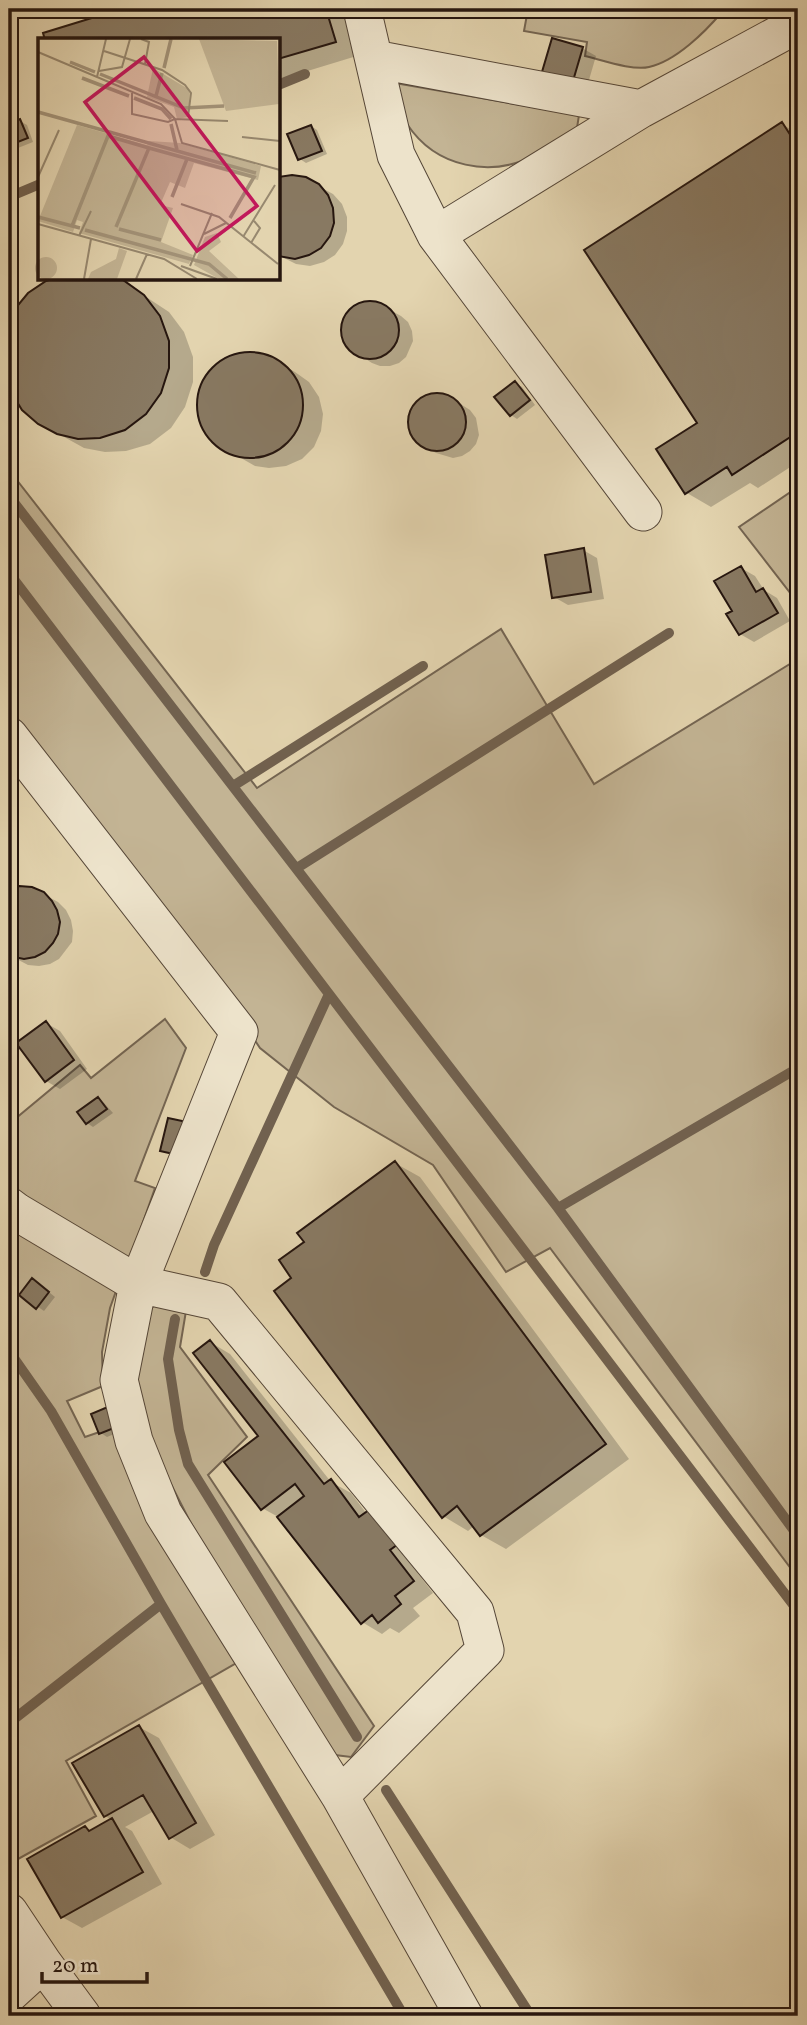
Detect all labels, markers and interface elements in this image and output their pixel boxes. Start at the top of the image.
inset map [38,38,280,280]
scale bar [42,1941,147,1985]
text: 20 m [52,1952,98,1981]

